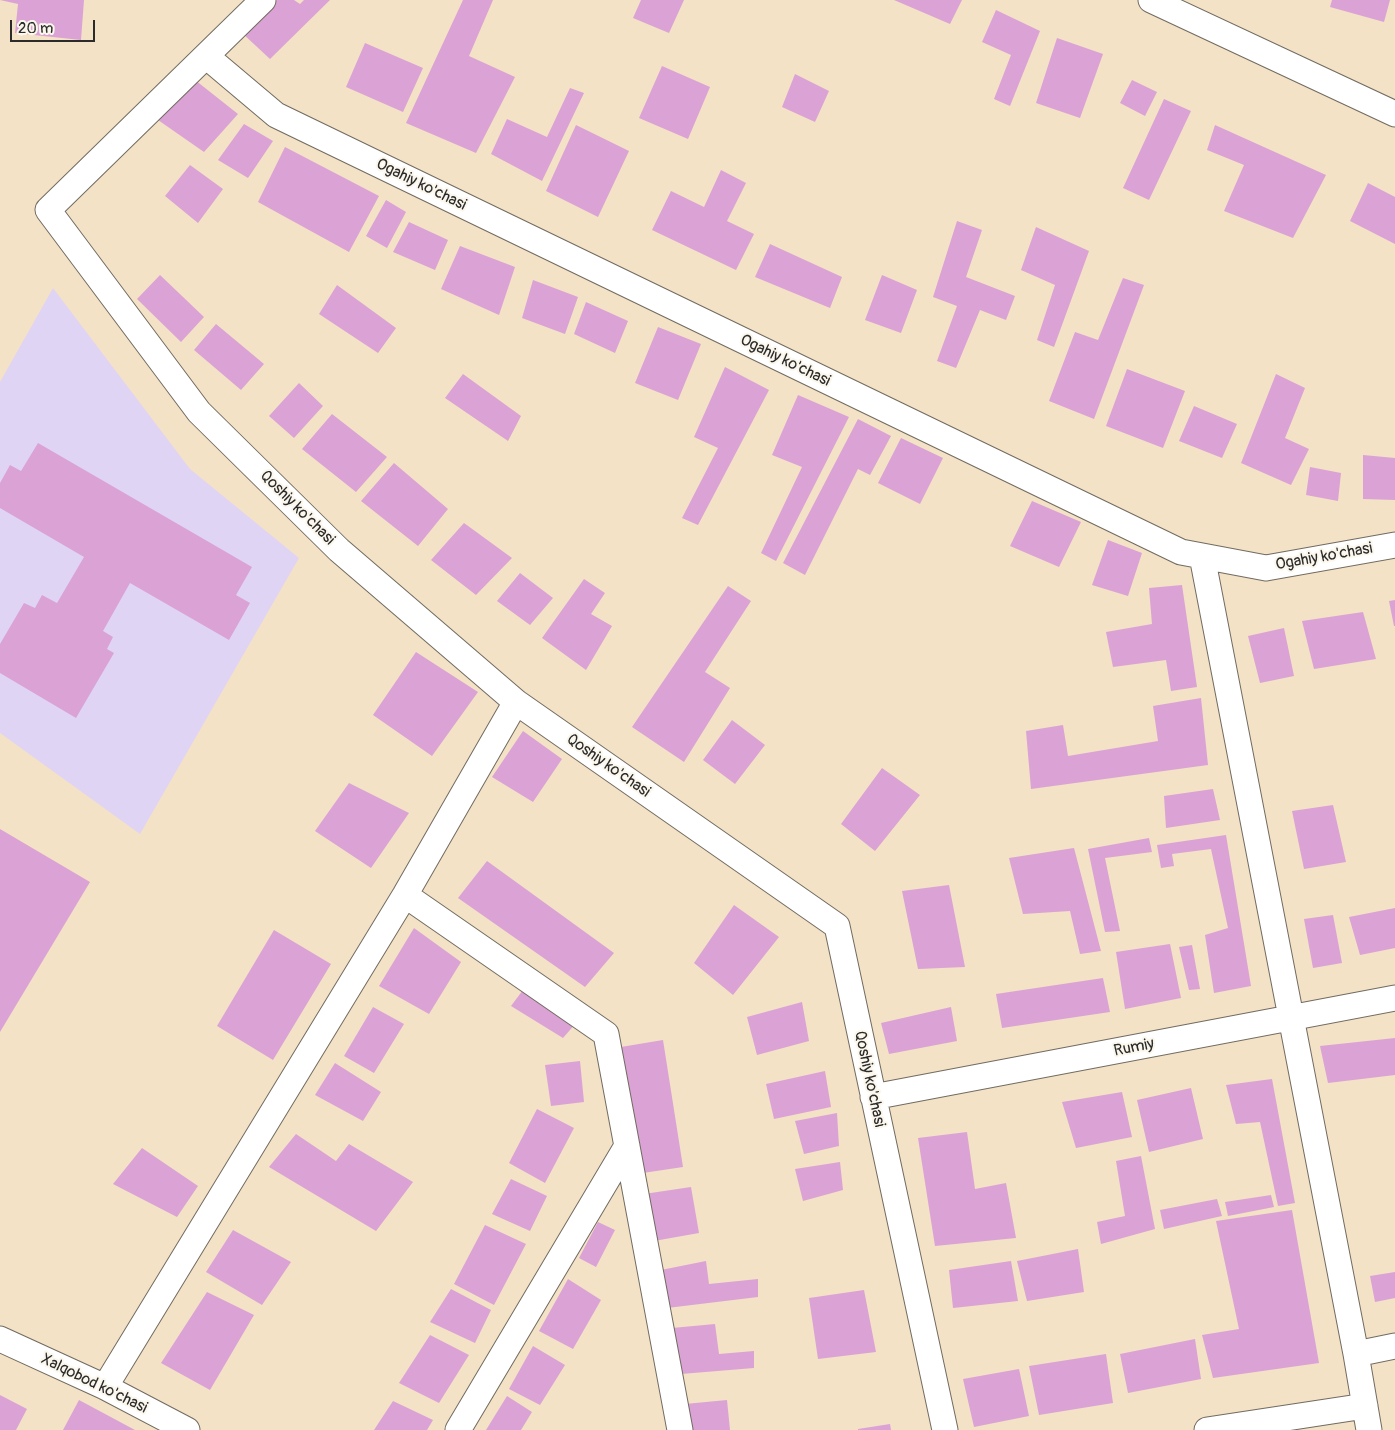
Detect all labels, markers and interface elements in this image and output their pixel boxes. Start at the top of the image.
scale bar [12,10,98,42]
text: 20 m [18,19,53,38]
street label: Ogahiy ko'chasi [373,155,469,215]
street label: Ogahiy ko'chasi [737,331,833,391]
street label: Qoshiy ko'chasi [256,467,338,549]
street label: Ogahiy ko'chasi [1274,539,1374,575]
street label: Qoshiy ko'chasi [562,730,654,802]
street label: Qoshiy ko'chasi [849,1029,889,1129]
street label: Rumiy [1112,1035,1156,1061]
street label: Xalqobod ko'chasi [38,1350,150,1418]

